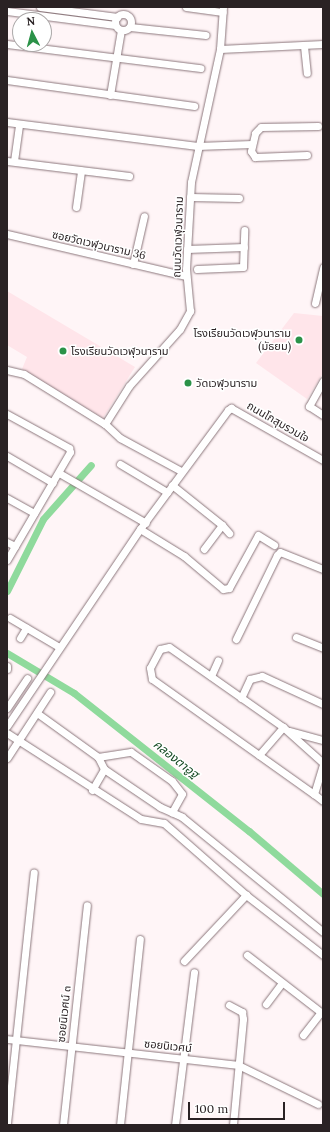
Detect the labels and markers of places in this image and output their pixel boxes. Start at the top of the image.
place label: โรงเรียนวัดเวฬุวนาราม (มัธยม) [193,327,291,353]
marker: โรงเรียนวัดเวฬุวนาราม (มัธยม) [294,335,304,345]
place label: โรงเรียนวัดเวฬุวนาราม [71,344,169,358]
marker: โรงเรียนวัดเวฬุวนาราม [58,346,68,356]
place label: วัดเวฬุวนาราม [196,376,257,390]
marker: วัดเวฬุวนาราม [183,378,193,388]

